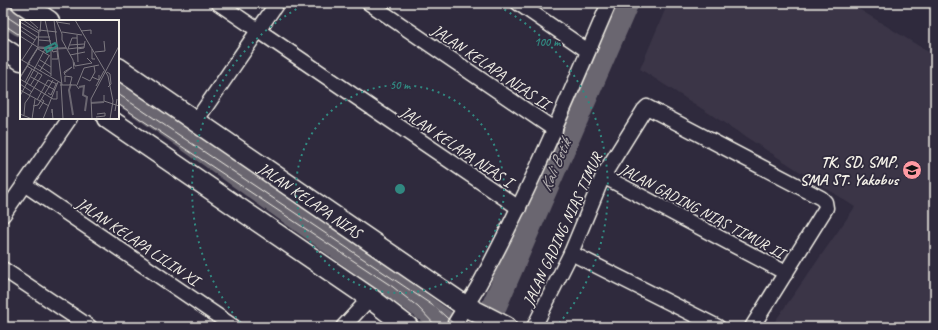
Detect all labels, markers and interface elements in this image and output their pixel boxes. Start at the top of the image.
street label: JALAN KELAPA NIAS II [427,19,556,116]
inset map [20,20,119,119]
text: 100 m [534,34,561,50]
text: 50 m [390,77,411,93]
street label: JALAN KELAPA NIAS I [396,101,519,194]
water label: Kali Betik [535,132,577,194]
street label: JALAN GADING NIAS TIMUR [518,149,608,310]
place label: TK, SD, SMP, SMA ST. Yakobus [800,152,899,190]
street label: JALAN KELAPA NIAS [253,158,367,244]
street label: JALAN GADING NIAS TIMUR II [615,158,791,265]
school or university icon: TK, SD, SMP, SMA ST. Yakobus [901,159,923,181]
centre of rings [393,182,407,196]
street label: JALAN KELAPA LILIN XI [71,193,206,292]

